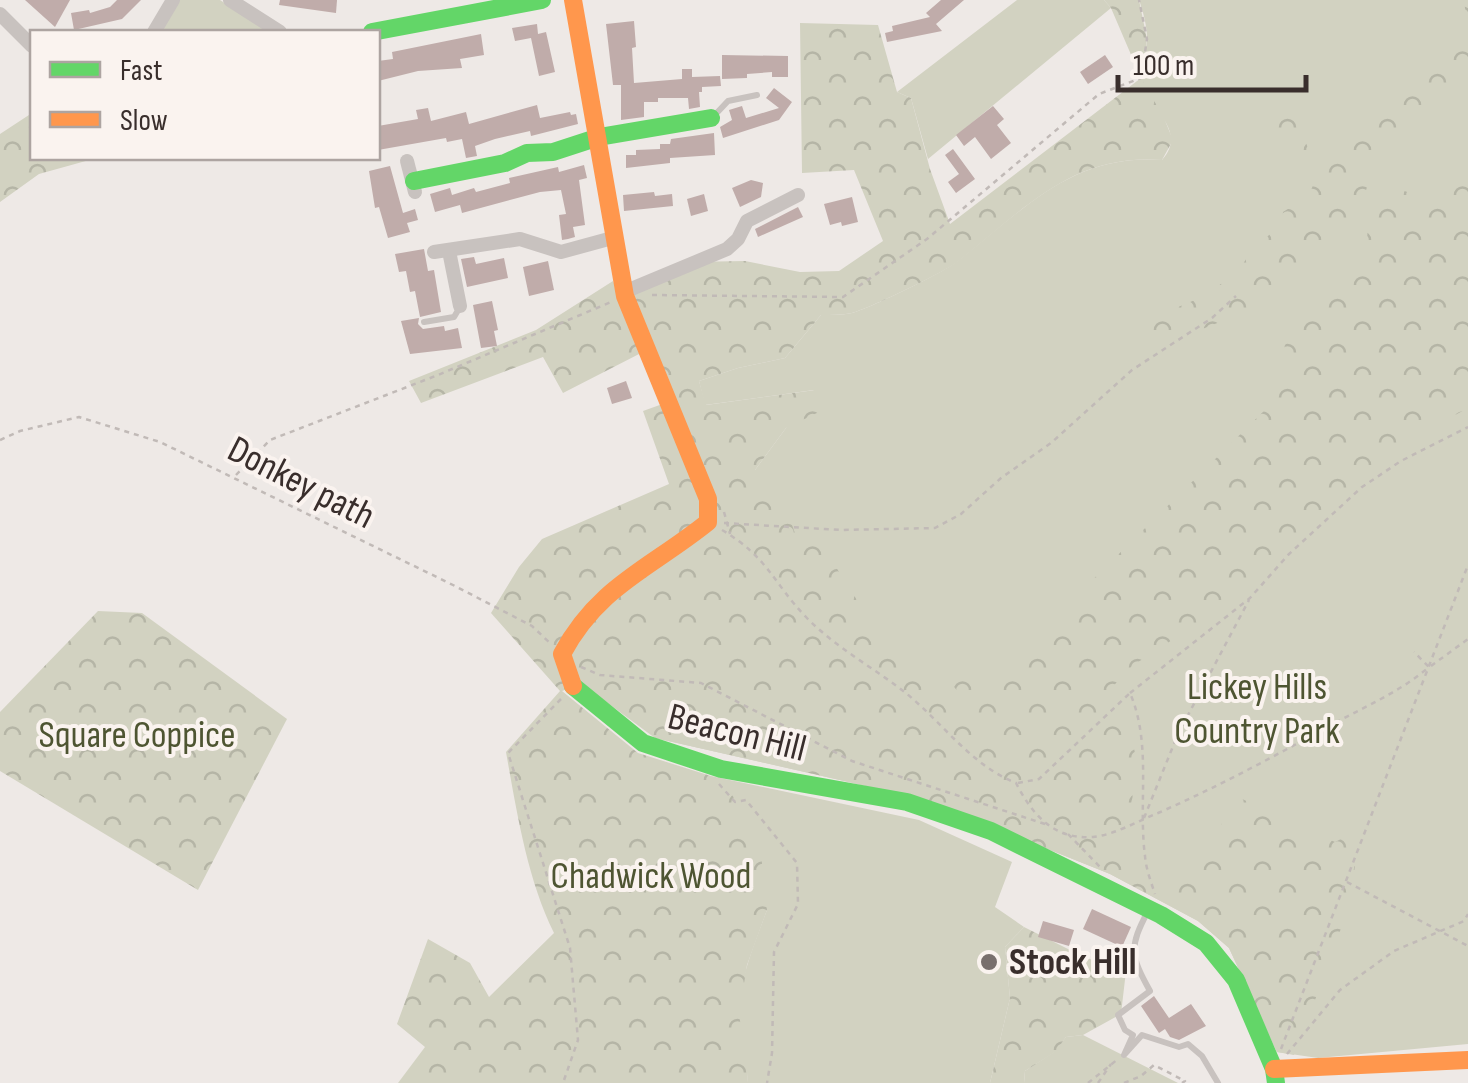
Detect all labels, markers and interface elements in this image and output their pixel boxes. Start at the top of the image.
legend [30,30,380,160]
scale bar [1118,30,1306,92]
text: 100 m [1133,48,1194,84]
text: Fast [120,53,162,89]
text: Slow [120,103,168,139]
street label: Donkey path [220,427,382,539]
park label: Lickey Hills Country Park [1174,665,1340,754]
street label: Beacon Hill [663,694,811,772]
park label: Square Coppice [39,713,235,758]
park label: Chadwick Wood [551,854,751,899]
place label: Stock Hill [1009,940,1136,985]
marker: Stock Hill [978,951,1000,973]

